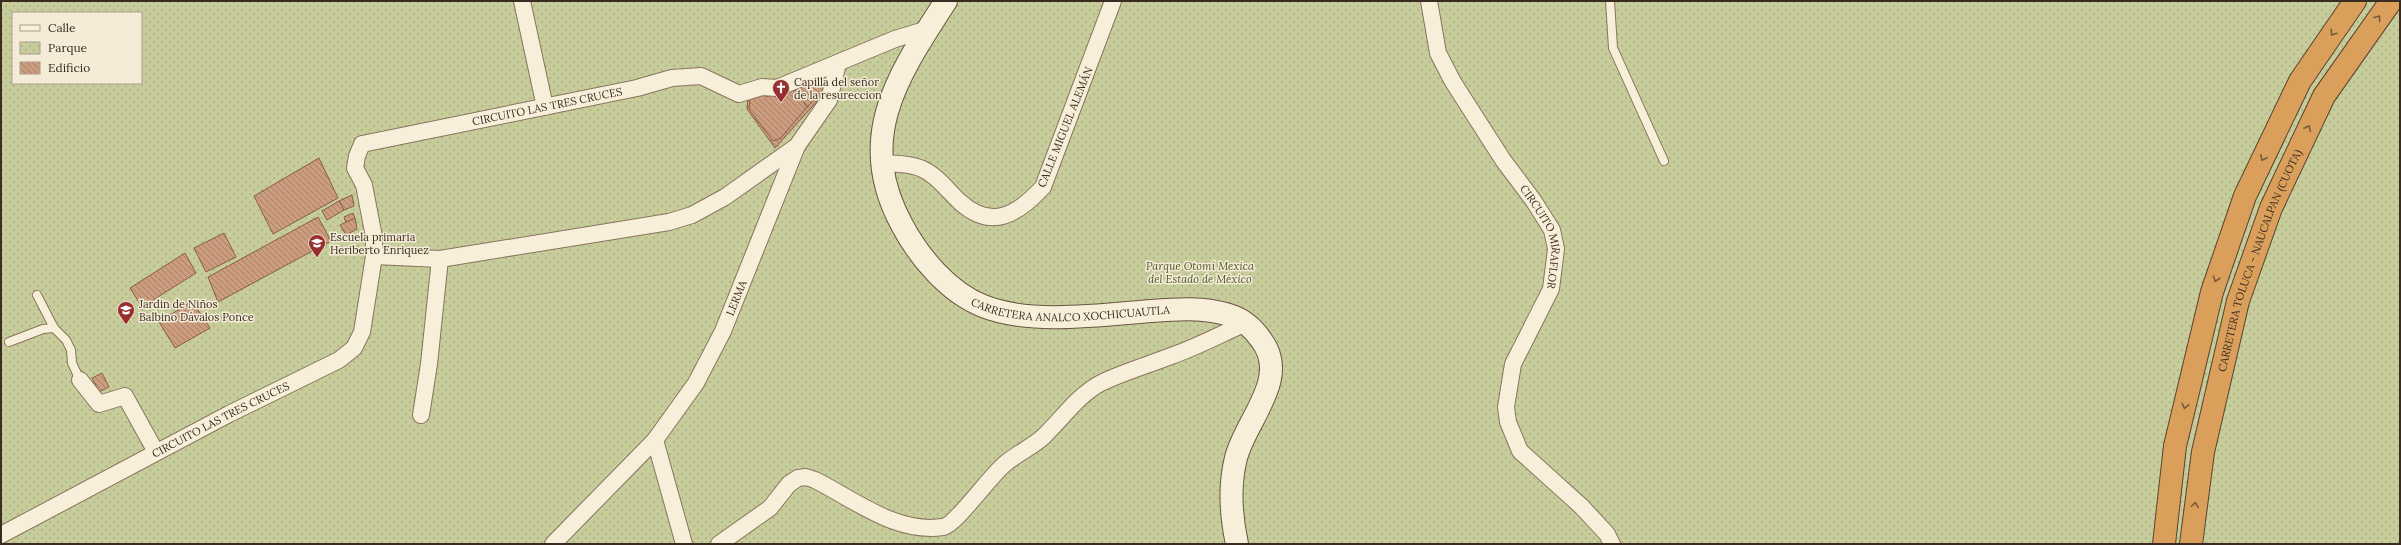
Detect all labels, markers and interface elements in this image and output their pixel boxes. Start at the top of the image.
legend [12,12,142,84]
one-way arrow [2373,16,2380,23]
text: Calle [48,20,76,35]
one-way arrow [2330,29,2337,36]
text: Parque [48,40,88,55]
text: Edificio [48,60,90,75]
street label: CALLE MIGUEL ALEMÁN [1034,65,1096,189]
place label: Capilla del señor de la resureccion [794,75,882,102]
church icon: Capilla del señor de la resureccion [771,78,791,103]
street label: CIRCUITO LAS TRES CRUCES [471,84,623,128]
one-way arrow [2304,125,2312,132]
street label: CARRETERA TOLUCA - NAUCALPAN (CUOTA) [2215,147,2306,373]
one-way arrow [2260,154,2268,162]
street label: CIRCUITO MIRAFLOR [1517,182,1563,290]
place label: Escuela primaria Heriberto Enriquez [330,230,429,257]
school or university icon: Escuela primaria Heriberto Enriquez [307,233,327,258]
park label: Parque Otomí Mexica del Estado de México [1146,259,1255,286]
one-way arrow [2212,276,2221,283]
street label: LERMA [723,277,750,318]
street label: CARRETERA ANALCO XOCHICUAUTLA [969,295,1171,324]
place label: Jardin de Niños Balbino Dávalos Ponce [138,297,254,324]
school or university icon: Jardin de Niños Balbino Dávalos Ponce [116,300,136,325]
street label: CIRCUITO LAS TRES CRUCES [149,379,292,461]
one-way arrow [2181,402,2189,409]
one-way arrow [2190,502,2199,508]

